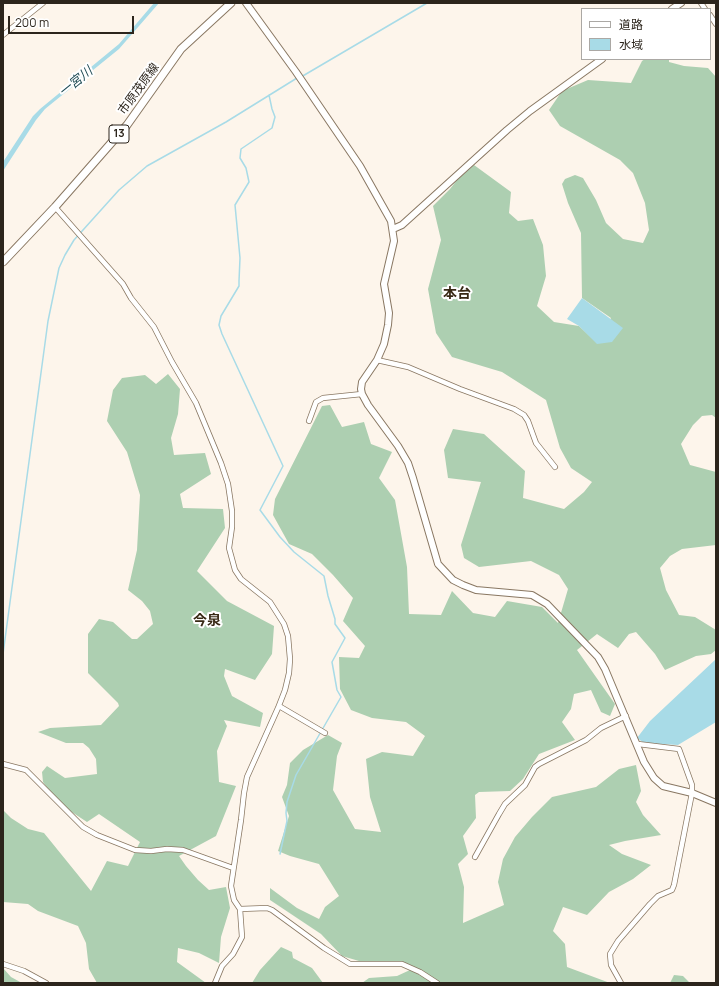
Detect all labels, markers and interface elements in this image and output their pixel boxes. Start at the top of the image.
scale bar [10,8,136,34]
legend [581,8,711,60]
text: 200 m [15,14,49,31]
text: 道路 [619,16,643,33]
text: 水域 [619,36,643,53]
street label: 市原茂原線 [116,60,162,118]
water label: 一宮川 [56,64,96,100]
road number: 13 [109,125,129,143]
district label: 本台 [443,286,471,302]
district label: 今泉 [193,613,221,629]

